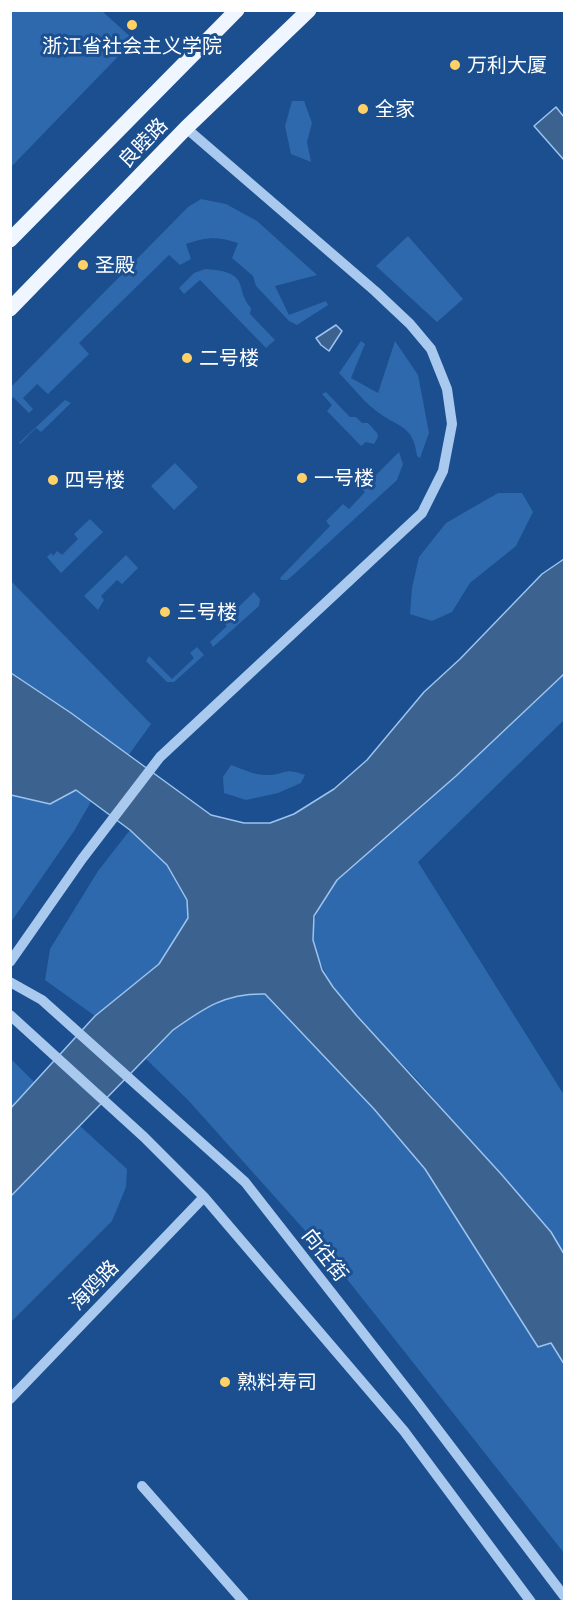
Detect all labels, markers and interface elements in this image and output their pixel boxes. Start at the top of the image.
marker: 浙江省社会主义学院 [125,18,139,32]
place label: 浙江省社会主义学院 [42,34,222,58]
place label: 万利大厦 [467,53,547,77]
marker: 万利大厦 [448,58,462,72]
place label: 全家 [375,97,415,121]
marker: 全家 [356,102,370,116]
street label: 良睦路 [114,113,172,173]
place label: 圣殿 [95,253,135,277]
marker: 圣殿 [76,258,90,272]
place label: 二号楼 [199,346,259,370]
marker: 二号楼 [180,351,194,365]
place label: 一号楼 [314,466,374,490]
place label: 四号楼 [65,468,125,492]
marker: 一号楼 [295,471,309,485]
marker: 四号楼 [46,473,60,487]
place label: 三号楼 [177,600,237,624]
marker: 三号楼 [158,605,172,619]
street label: 向往街 [297,1224,353,1286]
street label: 海鸥路 [65,1255,123,1315]
place label: 熟料寿司 [237,1370,317,1394]
marker: 熟料寿司 [218,1375,232,1389]

